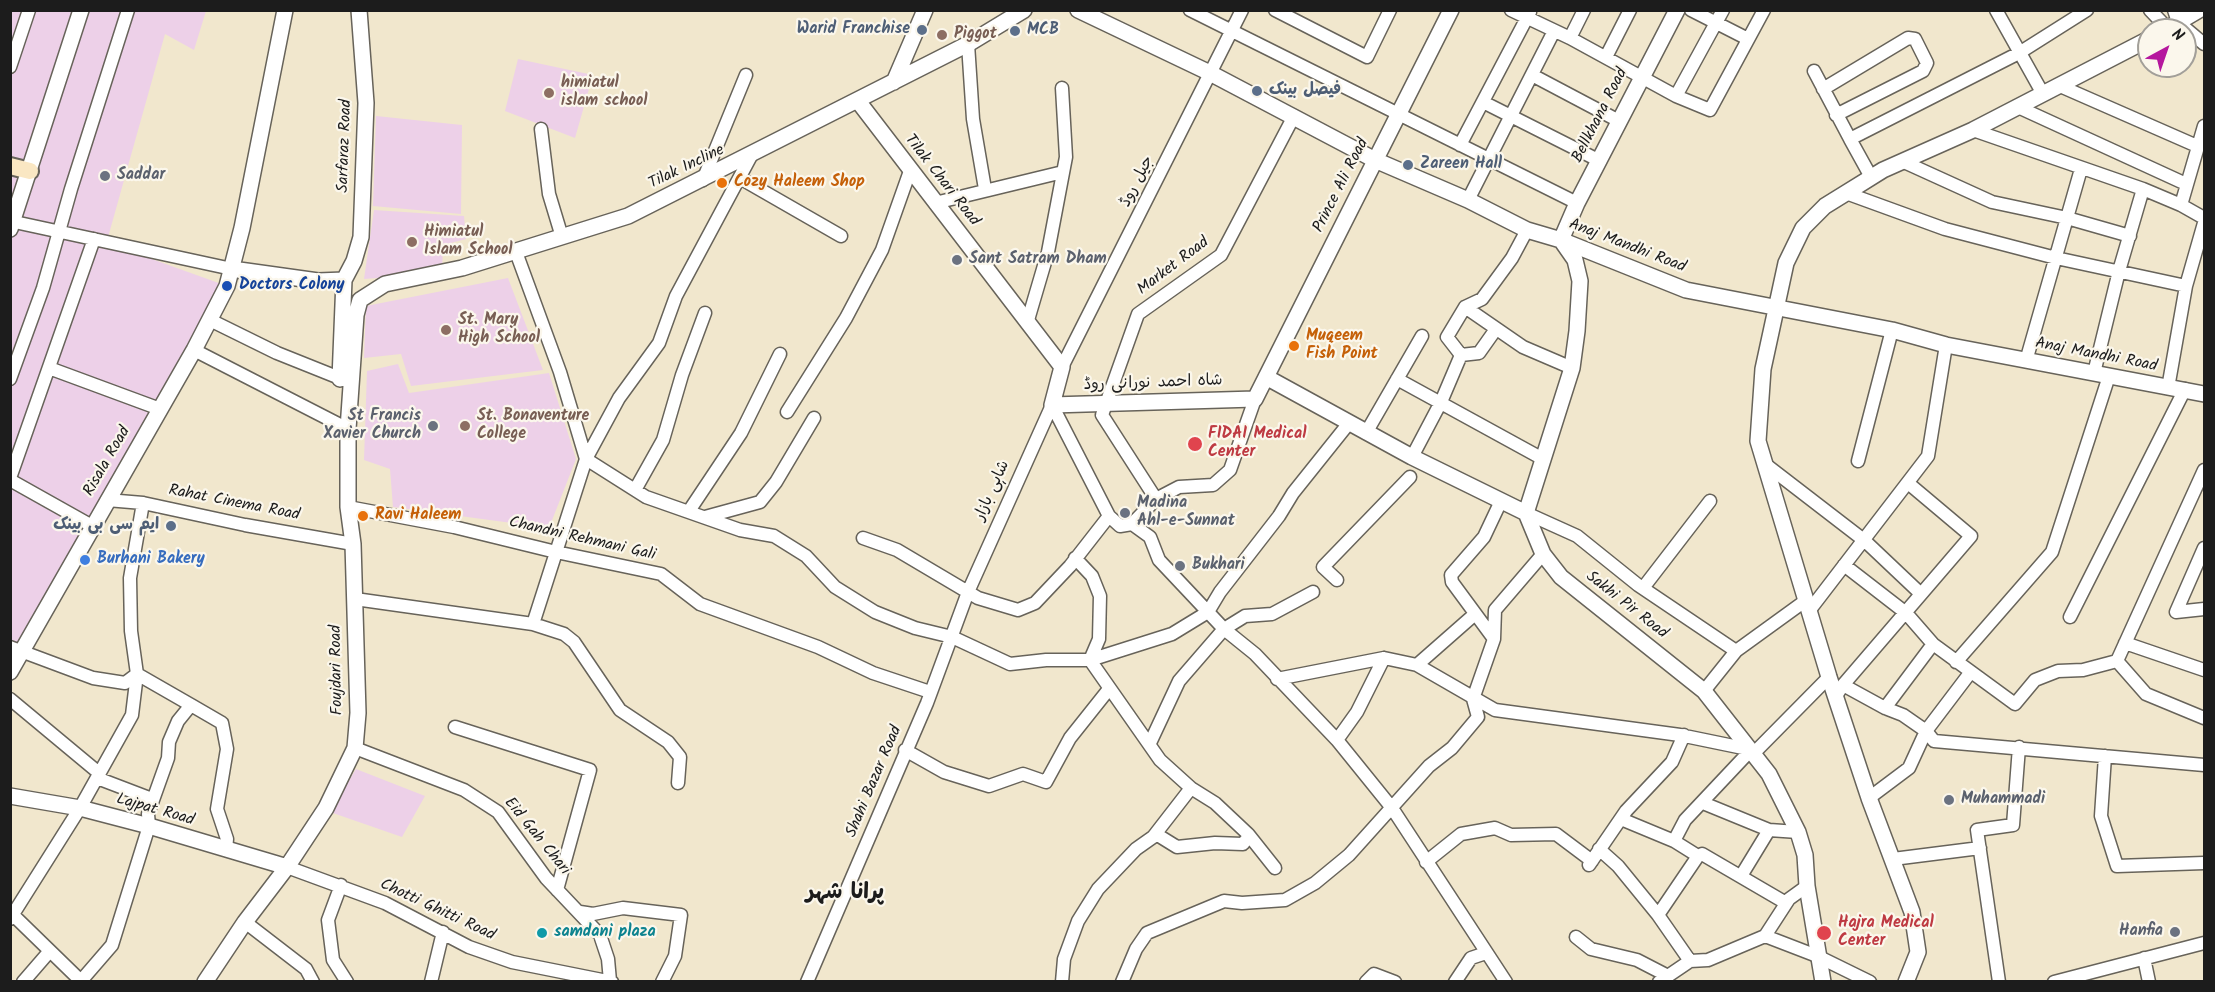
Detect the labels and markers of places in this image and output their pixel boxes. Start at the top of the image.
place label: Warid Franchise [797,20,910,40]
place label: MCB [1027,21,1059,41]
marker: Warid Franchise [915,23,929,37]
marker: MCB [1008,24,1022,38]
place label: Piggot [954,25,997,45]
marker: Piggot [935,28,949,42]
place label: himiatul islam school [561,74,647,112]
place label: فیصل بینک [1269,81,1341,101]
marker: فیصل بینک [1250,84,1264,98]
marker: himiatul islam school [542,86,556,100]
place label: Zareen Hall [1420,155,1502,175]
marker: Zareen Hall [1401,158,1415,172]
place label: Saddar [117,166,165,186]
marker: Saddar [98,169,112,183]
place label: Cozy Haleem Shop [734,173,865,193]
marker: Cozy Haleem Shop [715,176,729,190]
place label: Himiatul Islam School [424,223,513,261]
marker: Himiatul Islam School [405,235,419,249]
place label: Sant Satram Dham [969,250,1107,270]
marker: Sant Satram Dham [950,253,964,267]
place label: Doctors Colony [239,276,345,296]
marker: Doctors Colony [220,279,234,293]
place label: St. Mary High School [458,311,540,349]
marker: St. Mary High School [439,323,453,337]
place label: Muqeem Fish Point [1306,327,1378,365]
marker: Muqeem Fish Point [1287,339,1301,353]
place label: St Francis Xavier Church [324,407,421,445]
place label: St. Bonaventure College [477,407,589,445]
marker: St Francis Xavier Church [426,419,440,433]
marker: St. Bonaventure College [458,419,472,433]
place label: FIDAI Medical Center [1208,425,1306,463]
marker: FIDAI Medical Center [1186,435,1204,453]
place label: Madina Ahl-e-Sunnat [1137,494,1235,532]
place label: Ravi Haleem [375,506,461,526]
marker: Madina Ahl-e-Sunnat [1118,506,1132,520]
marker: Ravi Haleem [356,509,370,523]
place label: ایم سی بی بینک [53,516,159,536]
marker: ایم سی بی بینک [164,519,178,533]
place label: Burhani Bakery [97,550,205,570]
marker: Burhani Bakery [78,553,92,567]
place label: Bukhari [1192,556,1245,576]
marker: Bukhari [1173,559,1187,573]
place label: Muhammadi [1961,790,2045,810]
marker: Muhammadi [1942,793,1956,807]
place label: Hajra Medical Center [1838,914,1934,952]
place label: Hanfia [2119,922,2163,942]
place label: samdani plaza [554,923,656,943]
marker: Hajra Medical Center [1815,924,1833,942]
marker: Hanfia [2168,925,2182,939]
marker: samdani plaza [535,926,549,940]

